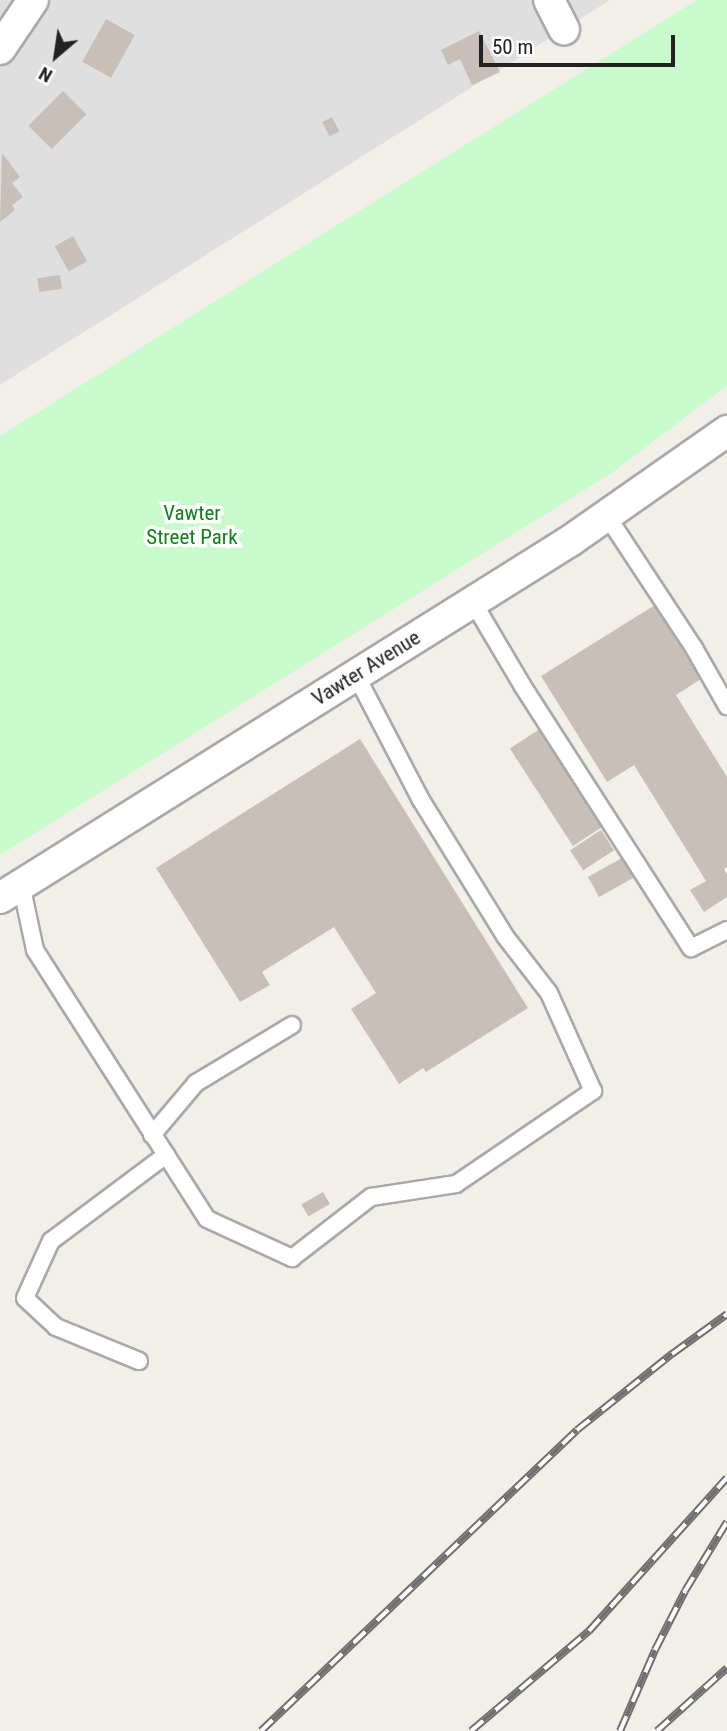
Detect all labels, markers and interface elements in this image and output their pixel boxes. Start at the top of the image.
north arrow [21,21,91,91]
scale bar [482,21,678,65]
text: 50 m [492,35,533,59]
text: N [35,62,56,88]
park label: Vawter Street Park [146,500,238,550]
street label: Vawter Avenue [307,625,425,711]

